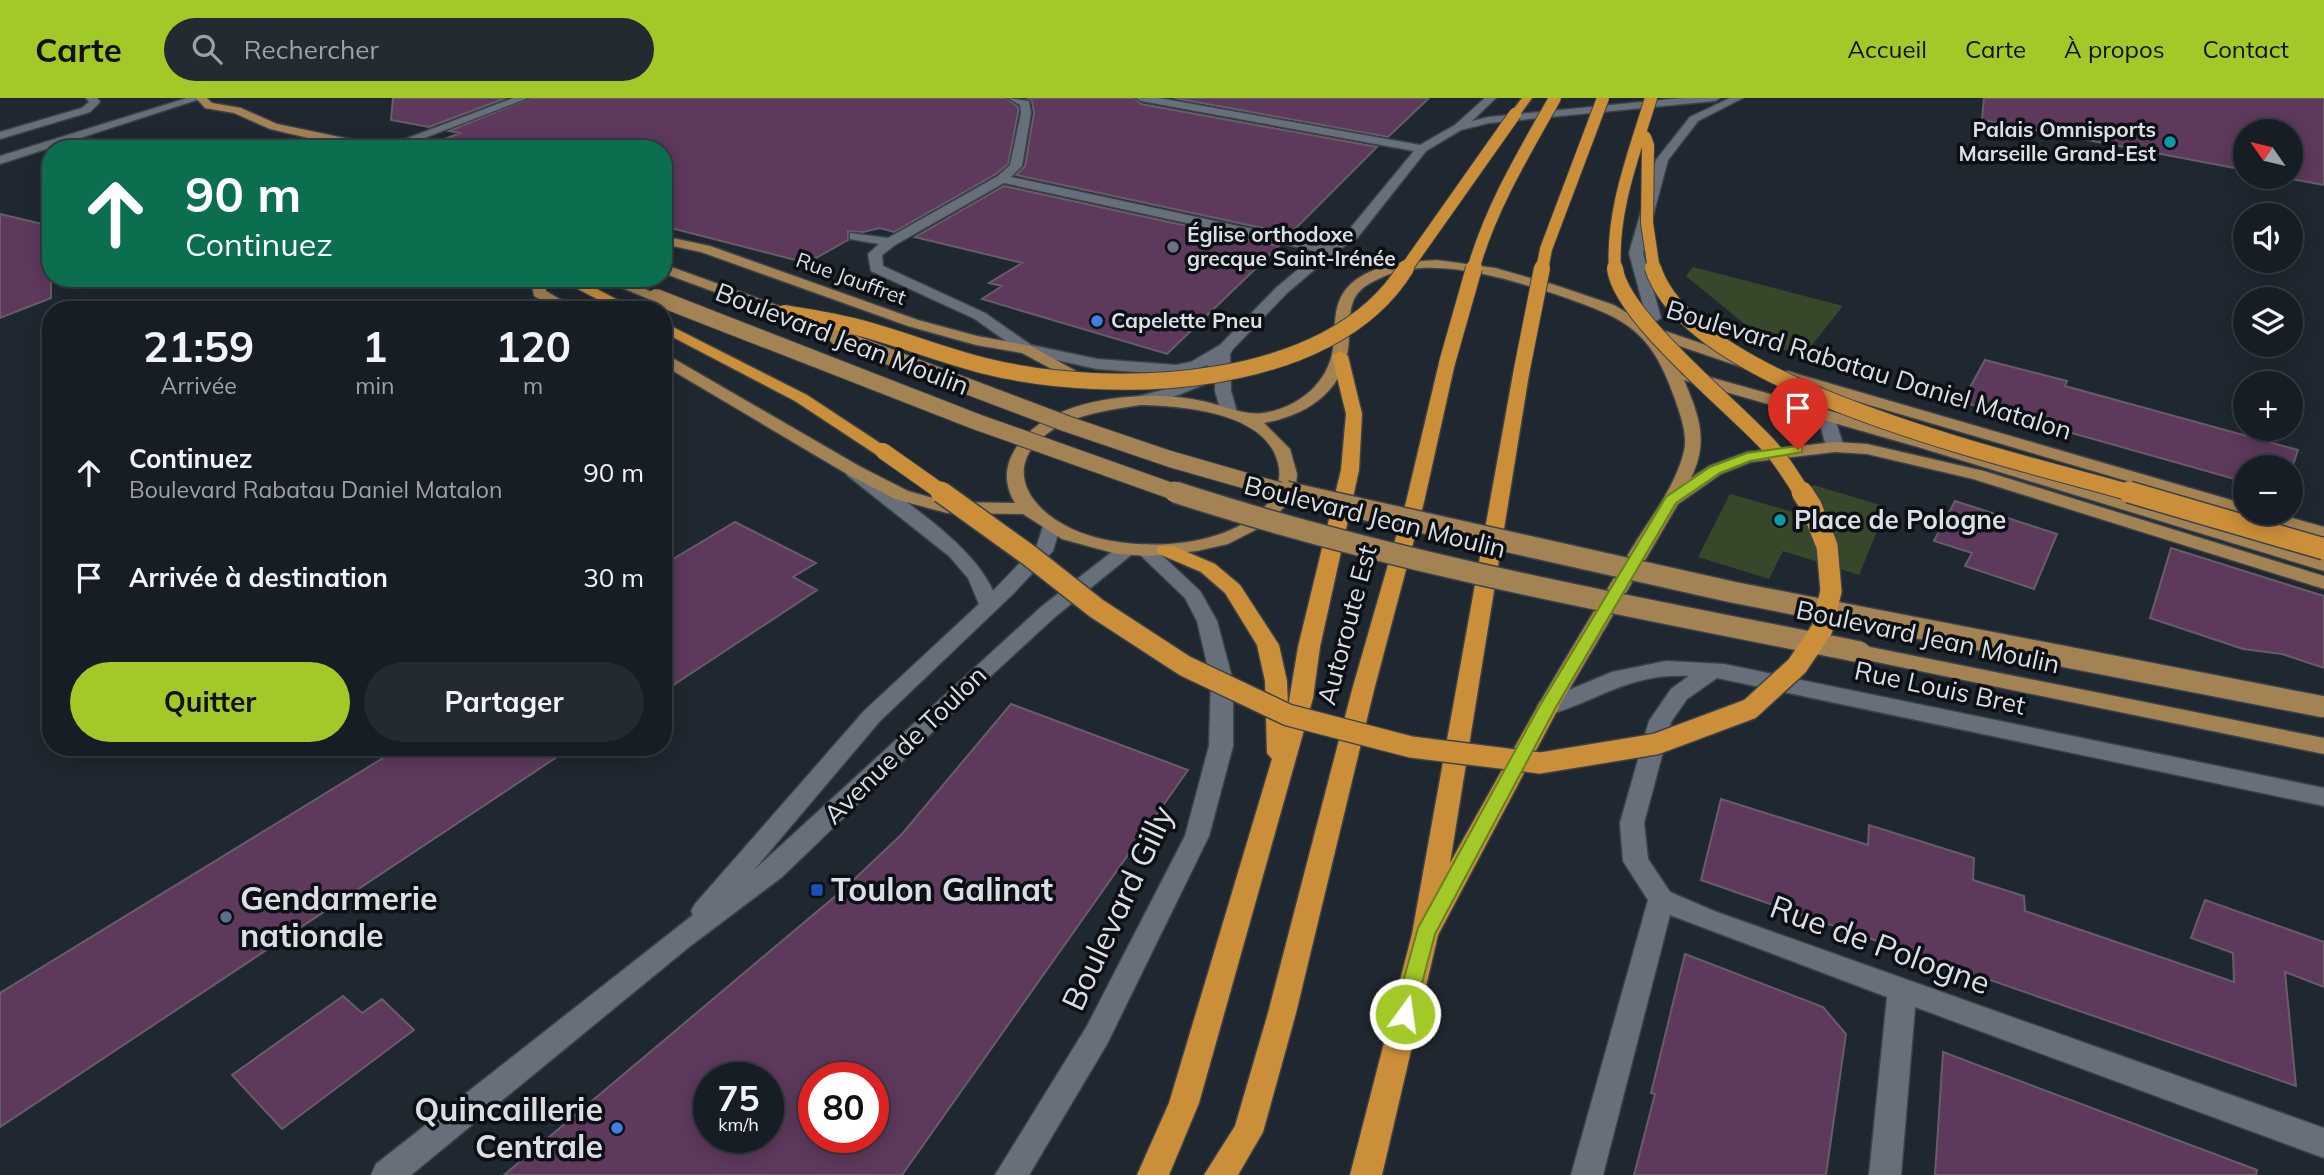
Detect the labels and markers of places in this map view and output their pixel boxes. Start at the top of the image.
place label: Palais Omnisports Marseille Grand-Est [1958,116,2156,166]
marker: Palais Omnisports Marseille Grand-Est [2162,134,2178,150]
place label: Église orthodoxe grecque Saint-Irénée [1187,221,1396,271]
marker: Église orthodoxe grecque Saint-Irénée [1165,239,1181,255]
place label: Capelette Pneu [1111,307,1262,333]
marker: Capelette Pneu [1089,313,1105,329]
pin [1768,378,1828,450]
place label: Place de Pologne [1794,503,2006,536]
marker: Place de Pologne [1772,512,1788,528]
place label: Toulon Galinat [831,869,1053,909]
place label: Gendarmerie nationale [240,878,438,955]
marker: Toulon Galinat [809,882,825,898]
marker: Gendarmerie nationale [218,909,234,925]
place label: Quincaillerie Centrale [414,1089,603,1166]
marker: Quincaillerie Centrale [609,1120,625,1136]

